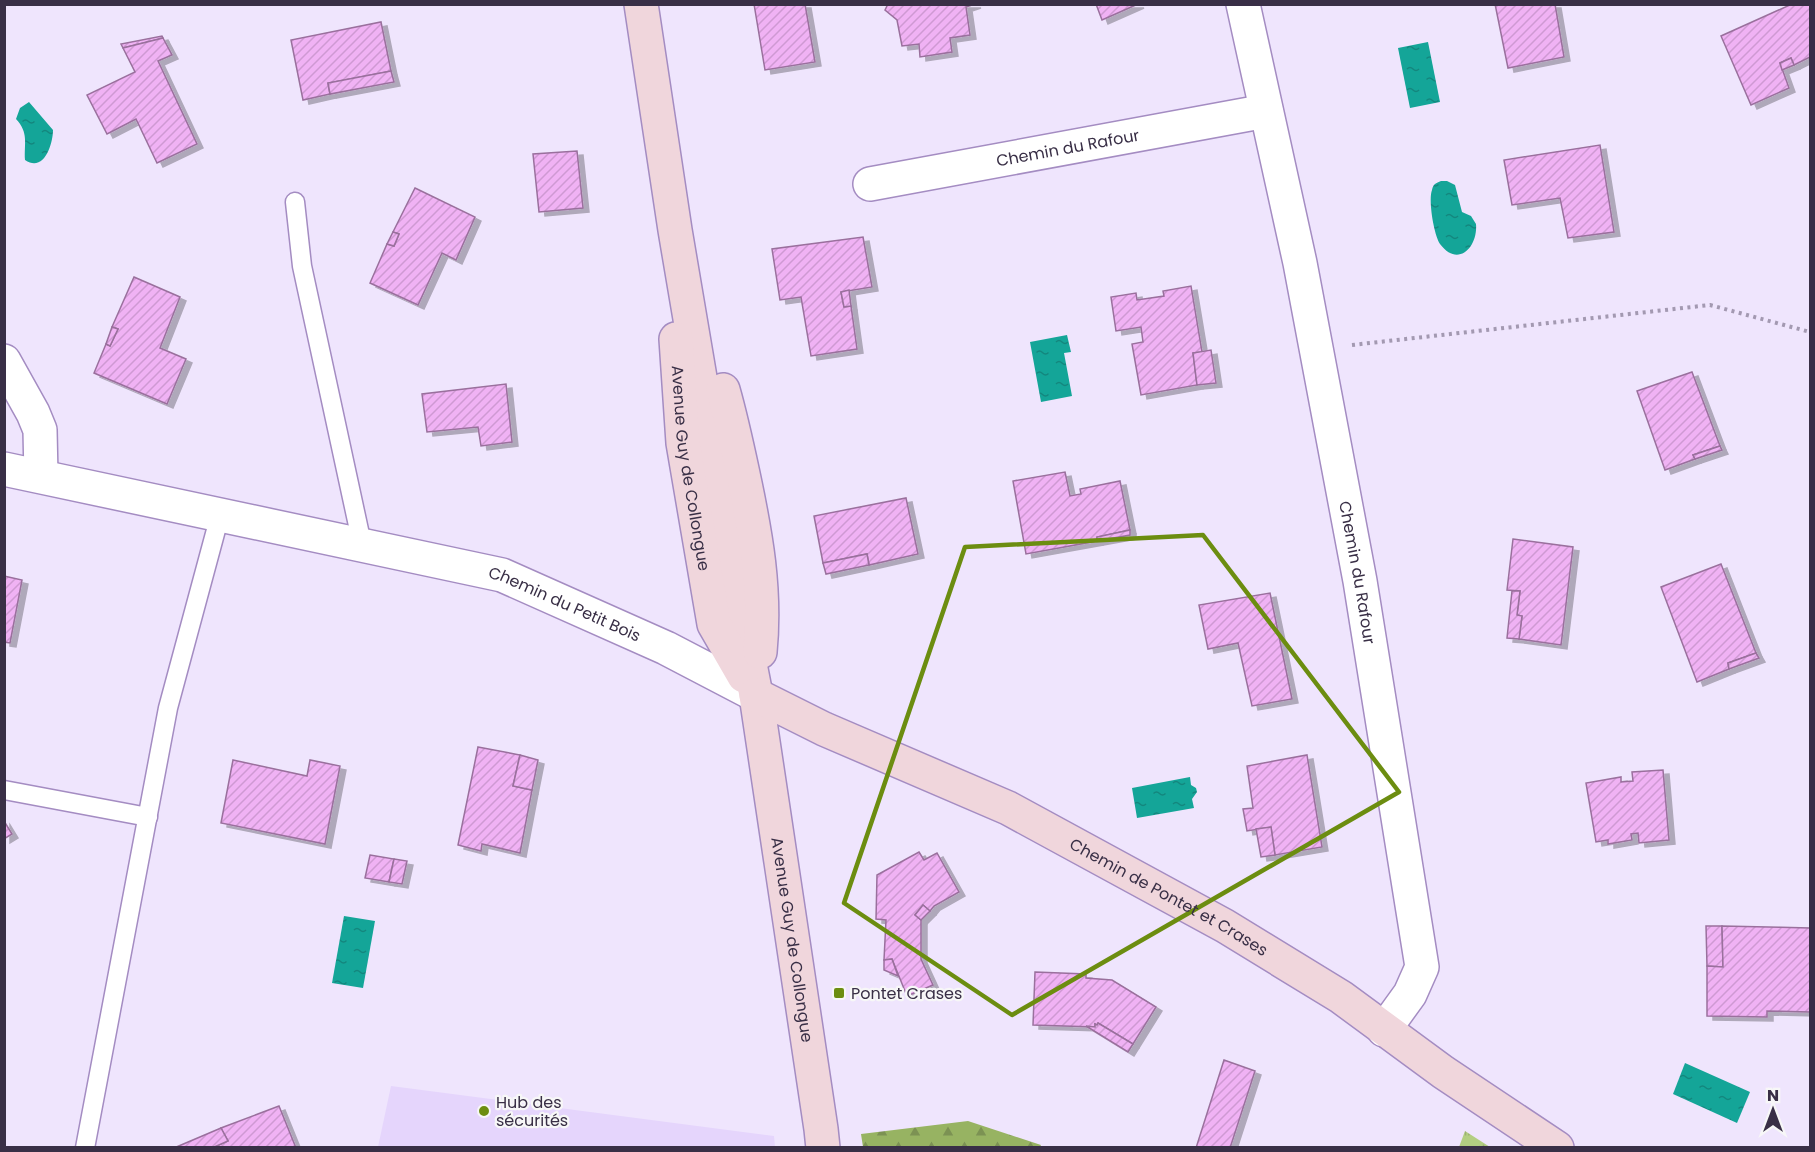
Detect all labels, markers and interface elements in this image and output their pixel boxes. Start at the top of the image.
street label: Chemin du Rafour [994,124,1141,173]
street label: Avenue Guy de Collongue [666,364,716,573]
street label: Chemin du Rafour [1333,499,1381,646]
street label: Chemin du Petit Bois [487,561,644,647]
street label: Chemin de Pontet et Crases [1065,833,1272,962]
street label: Avenue Guy de Collongue [765,836,819,1044]
place label: Pontet Crases [851,982,962,1005]
marker: Pontet Crases [832,986,846,1000]
north arrow [1743,1080,1803,1140]
text: N [1767,1084,1779,1107]
place label: Hub des sécurités [496,1091,568,1132]
marker: Hub des sécurités [477,1104,491,1118]

